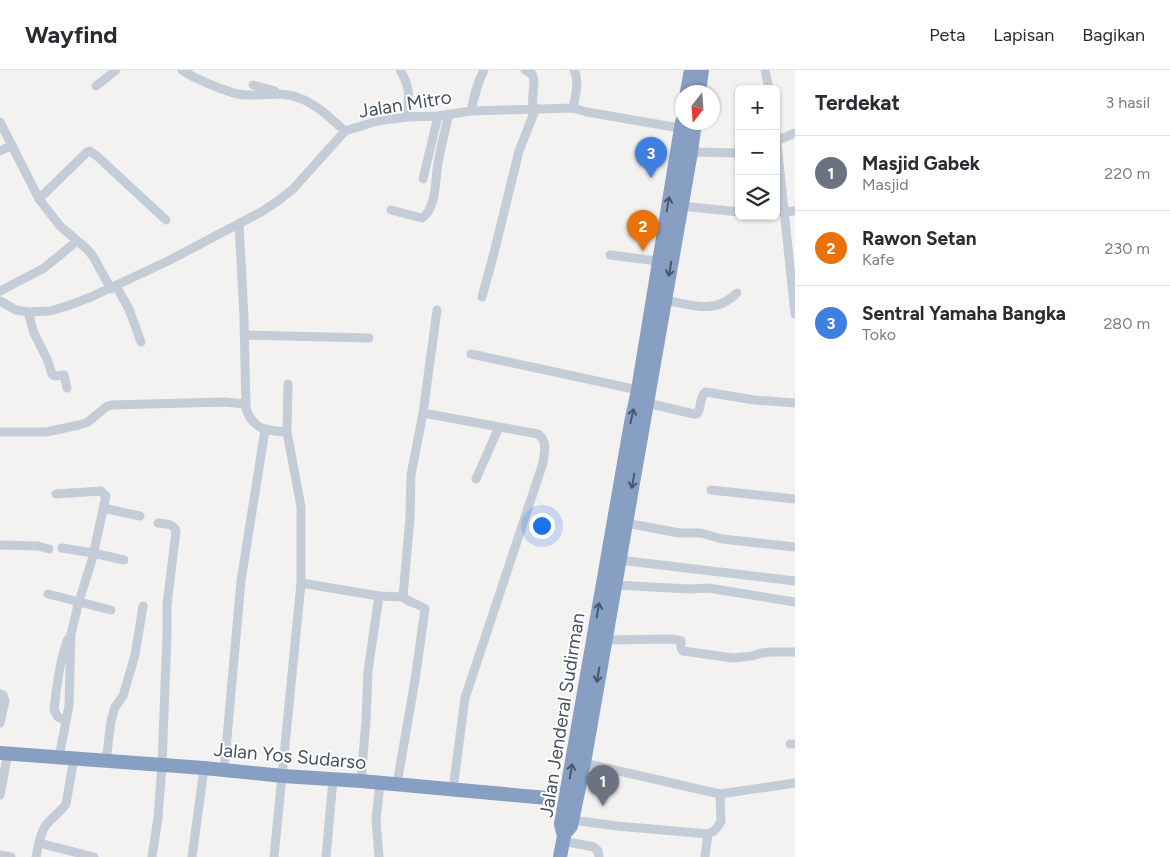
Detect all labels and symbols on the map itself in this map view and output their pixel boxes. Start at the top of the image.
street label: Jalan Mitro [357,85,453,123]
north arrow [675,85,720,130]
pin: 3 [635,137,667,178]
one-way arrow [664,196,674,212]
pin: 2 [627,210,659,251]
one-way arrow [665,261,675,277]
one-way arrow [628,408,637,424]
one-way arrow [628,472,638,488]
your location [529,513,555,539]
one-way arrow [594,603,604,619]
street label: Jalan Jenderal Sudirman [534,611,590,819]
one-way arrow [593,667,603,683]
street label: Jalan Yos Sudarso [213,738,367,774]
one-way arrow [566,763,576,779]
pin: 1 [587,765,619,806]

